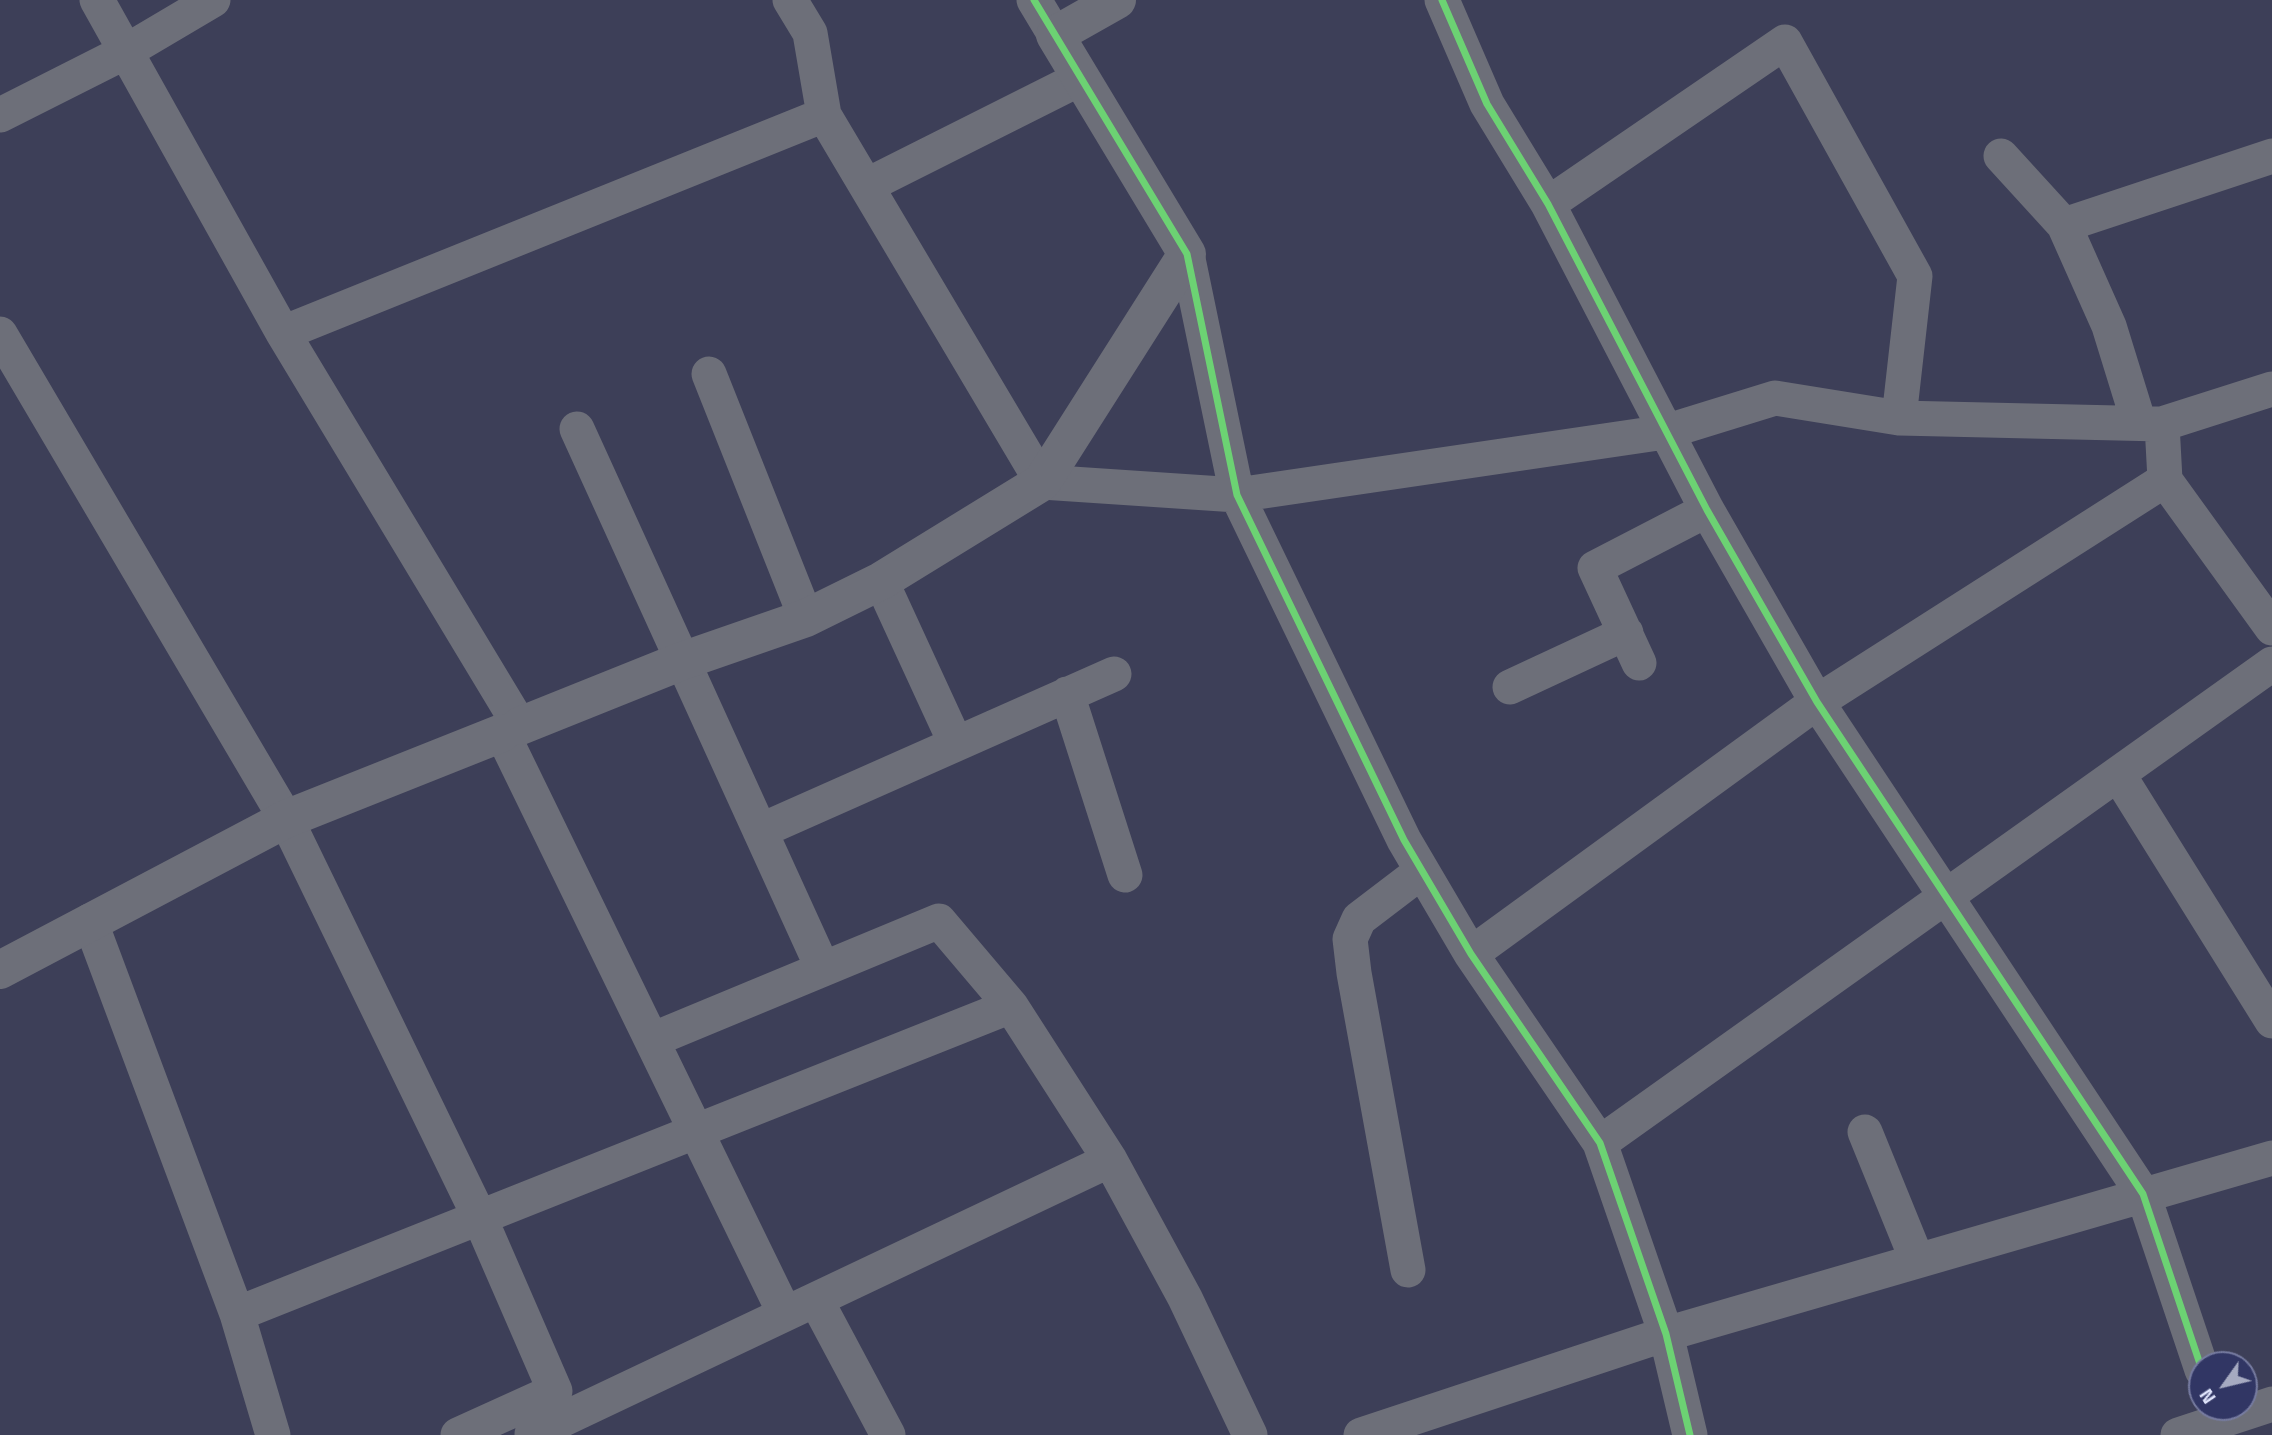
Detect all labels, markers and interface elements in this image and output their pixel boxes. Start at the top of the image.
north arrow [2188,1351,2258,1421]
text: N [2191,1383,2223,1410]

